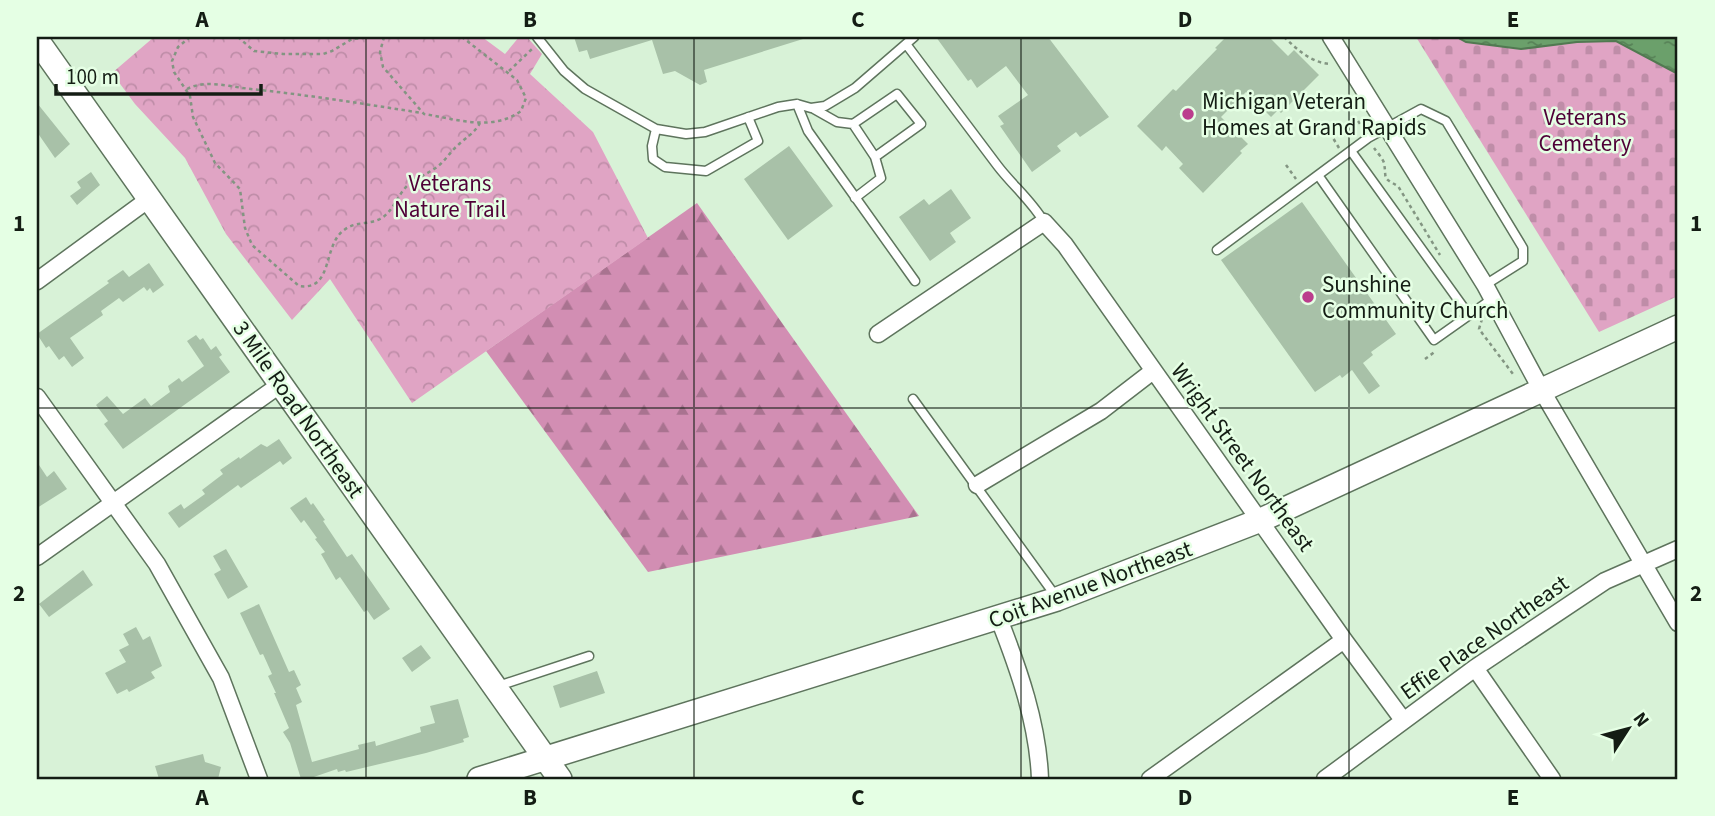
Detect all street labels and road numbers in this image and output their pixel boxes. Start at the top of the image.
street label: 3 Mile Road Northeast [225,314,372,505]
street label: Wright Street Northeast [1163,356,1322,558]
street label: Coit Avenue Northeast [984,532,1197,637]
street label: Effie Place Northeast [1393,567,1575,708]

